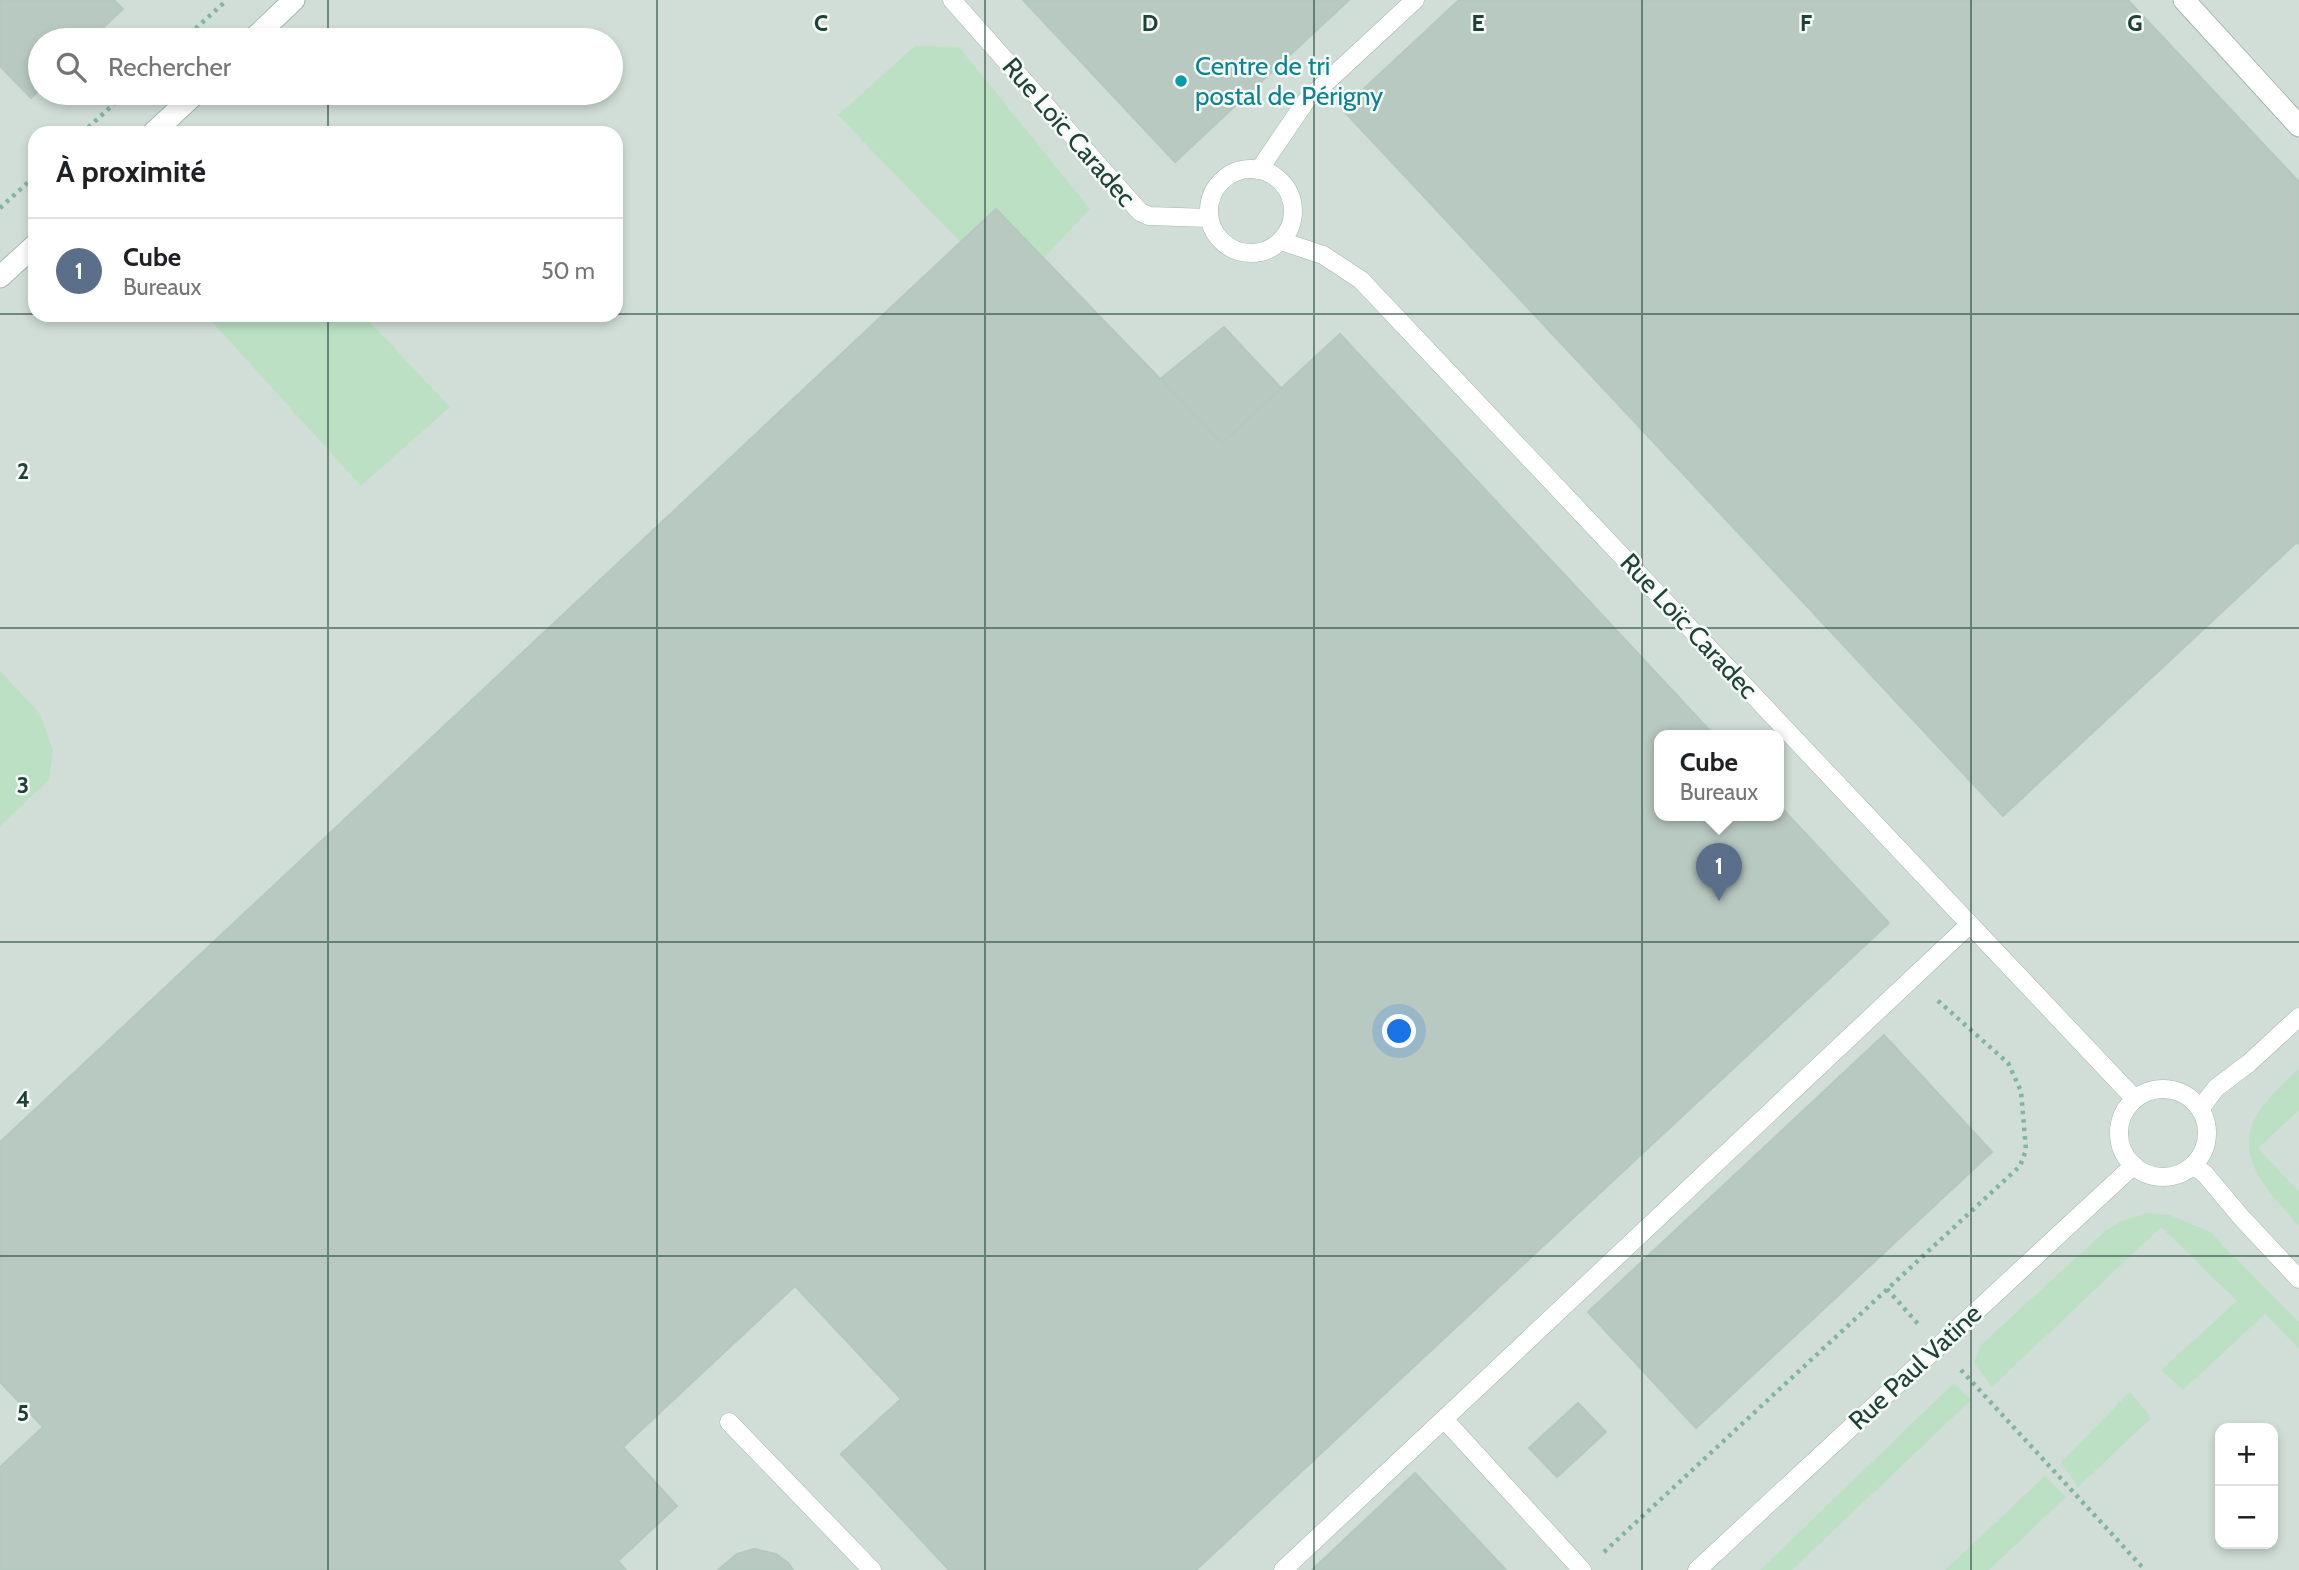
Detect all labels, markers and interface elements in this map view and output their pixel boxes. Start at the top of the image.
text: C [814,9,828,37]
text: D [1142,9,1158,37]
text: E [1471,9,1485,37]
text: F [1800,9,1812,37]
text: G [2127,9,2143,37]
search box [28,28,623,105]
icon: search [52,48,90,86]
place label: Centre de tri postal de Périgny [1195,50,1383,112]
text: Rechercher [108,51,231,83]
street label: Rue Loïc Caradec [996,51,1143,213]
marker: Centre de tri postal de Périgny [1173,73,1189,89]
text: À proximité [56,153,206,190]
text: Cube [123,241,181,273]
text: 1 [75,257,83,285]
text: 50 m [541,257,595,285]
text: Bureaux [123,273,201,301]
text: 2 [17,457,29,485]
street label: Rue Loïc Caradec [1614,547,1765,705]
popup [1654,730,1784,821]
text: Cube [1680,746,1738,778]
text: 3 [17,771,29,799]
text: Bureaux [1680,778,1758,806]
pin: 1 [1696,843,1742,901]
your location [1382,1014,1416,1048]
text: 4 [16,1085,30,1113]
street label: Rue Paul Vatine [1842,1297,1988,1437]
text: 5 [17,1399,29,1427]
map controls [2215,1423,2278,1549]
button: + [2215,1423,2278,1486]
button: − [2215,1486,2278,1549]

